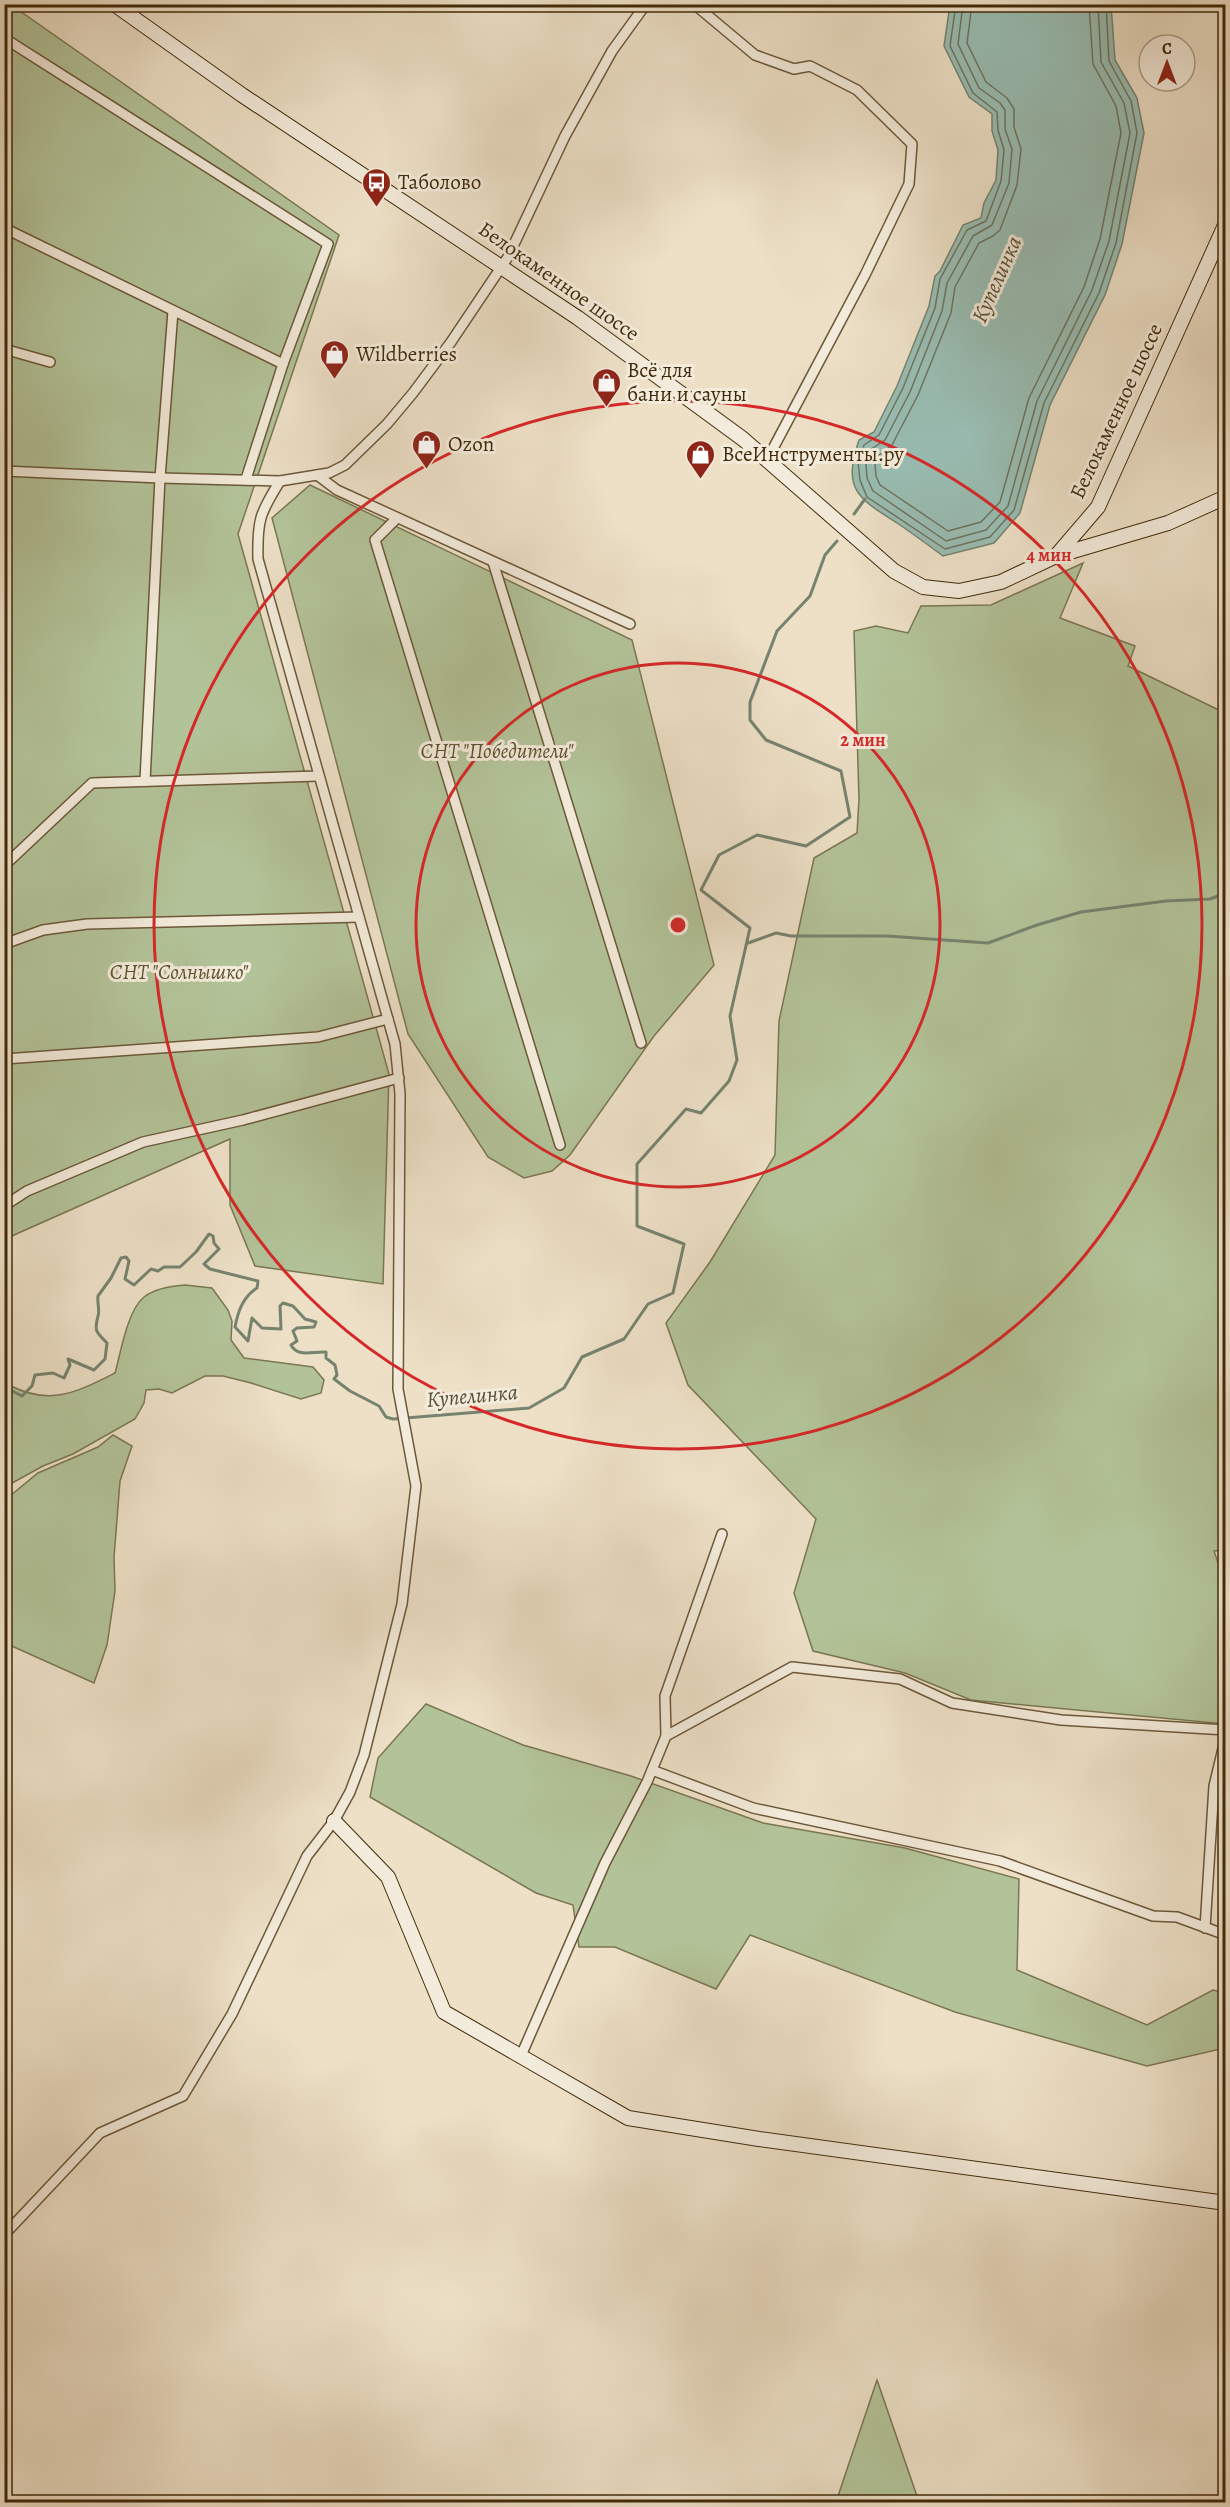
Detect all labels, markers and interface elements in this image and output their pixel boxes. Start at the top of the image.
north arrow [1137,33,1197,93]
text: С [1162,38,1172,60]
bus stop icon: Таболово [361,166,393,208]
place label: Таболово [398,168,481,196]
street label: Белокаменное шоссе [473,215,645,347]
water label: Купелинка [965,231,1029,327]
street label: Белокаменное шоссе [1063,319,1169,503]
shop icon: Wildberries [319,338,351,380]
place label: Wildberries [355,340,457,368]
place label: Всё для бани и сауны [627,356,747,408]
shop icon: Всё для бани и сауны [590,366,622,408]
shop icon: Ozon [411,428,443,470]
place label: Ozon [448,430,494,458]
shop icon: ВсеИнструменты.ру [685,438,717,480]
place label: ВсеИнструменты.ру [722,440,904,468]
text: 4 мин [1026,543,1072,567]
text: 2 мин [840,728,886,752]
park label: СНТ "Победители" [421,737,574,765]
centre of rings [668,915,688,935]
park label: СНТ "Солнышко" [110,958,249,986]
water label: Купелинка [425,1377,519,1415]

